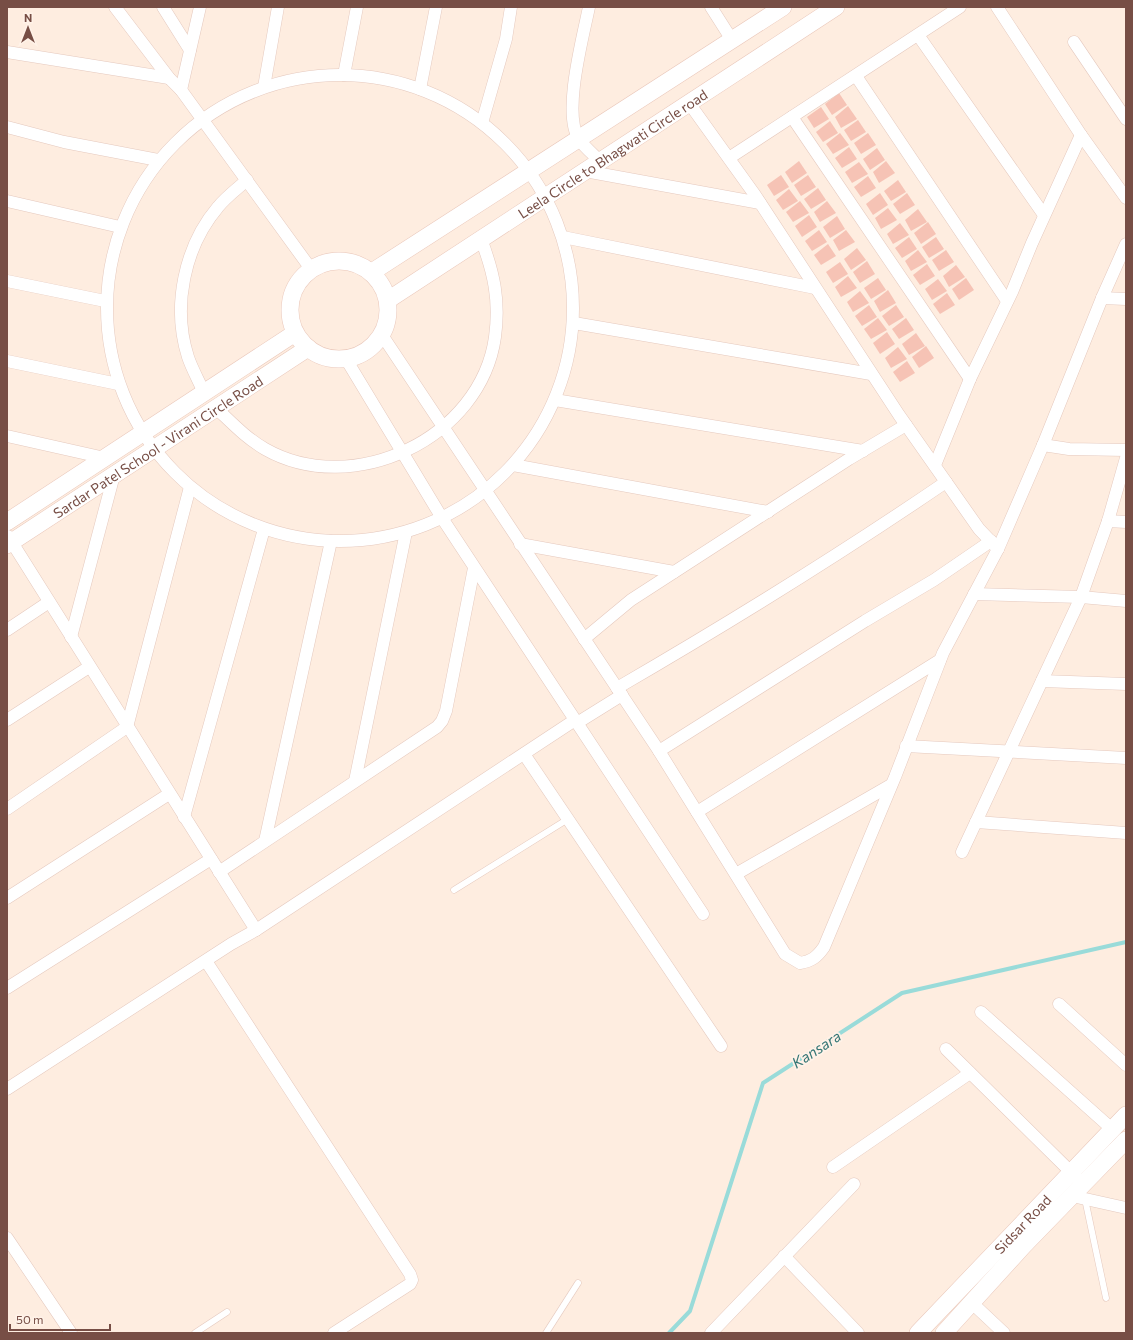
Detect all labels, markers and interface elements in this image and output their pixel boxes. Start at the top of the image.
north arrow [8,8,48,48]
text: N [24,11,32,24]
street label: Leela Circle to Bhagwati Circle road [514,85,710,221]
street label: Sardar Patel School - Virani Circle Road [50,372,266,521]
water label: Kansara [788,1026,844,1071]
street label: Sidsar Road [990,1191,1054,1257]
scale bar [10,1306,110,1332]
text: 50 m [16,1312,44,1326]

